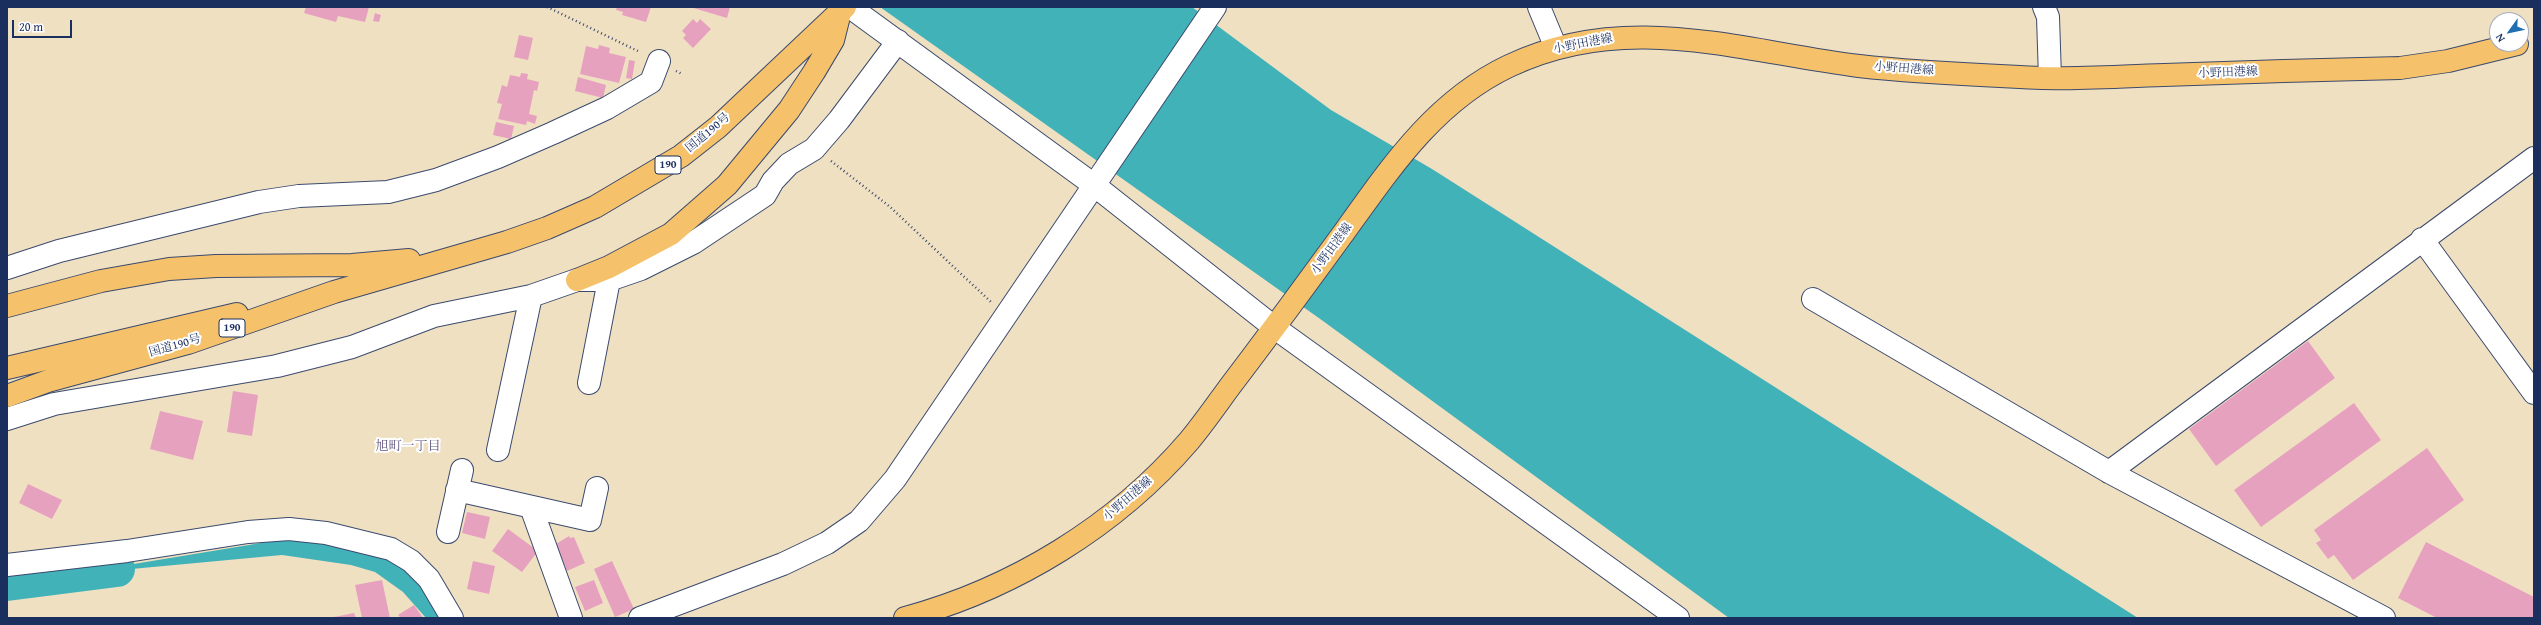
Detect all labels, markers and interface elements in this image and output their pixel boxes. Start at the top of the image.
scale bar [14,12,74,38]
north arrow [2489,12,2529,52]
text: 20 m [19,18,43,35]
street label: 小野田港線 [1552,31,1614,57]
text: N [2491,31,2508,45]
street label: 小野田港線 [1874,60,1934,78]
street label: 小野田港線 [2198,65,2258,81]
street label: 国道190号 [683,110,733,156]
road number: 190 [655,156,681,174]
street label: 小野田港線 [1309,220,1355,278]
road number: 190 [219,319,245,337]
street label: 国道190号 [147,332,203,360]
district label: 旭町一丁目 [376,439,440,455]
street label: 小野田港線 [1101,474,1155,524]

